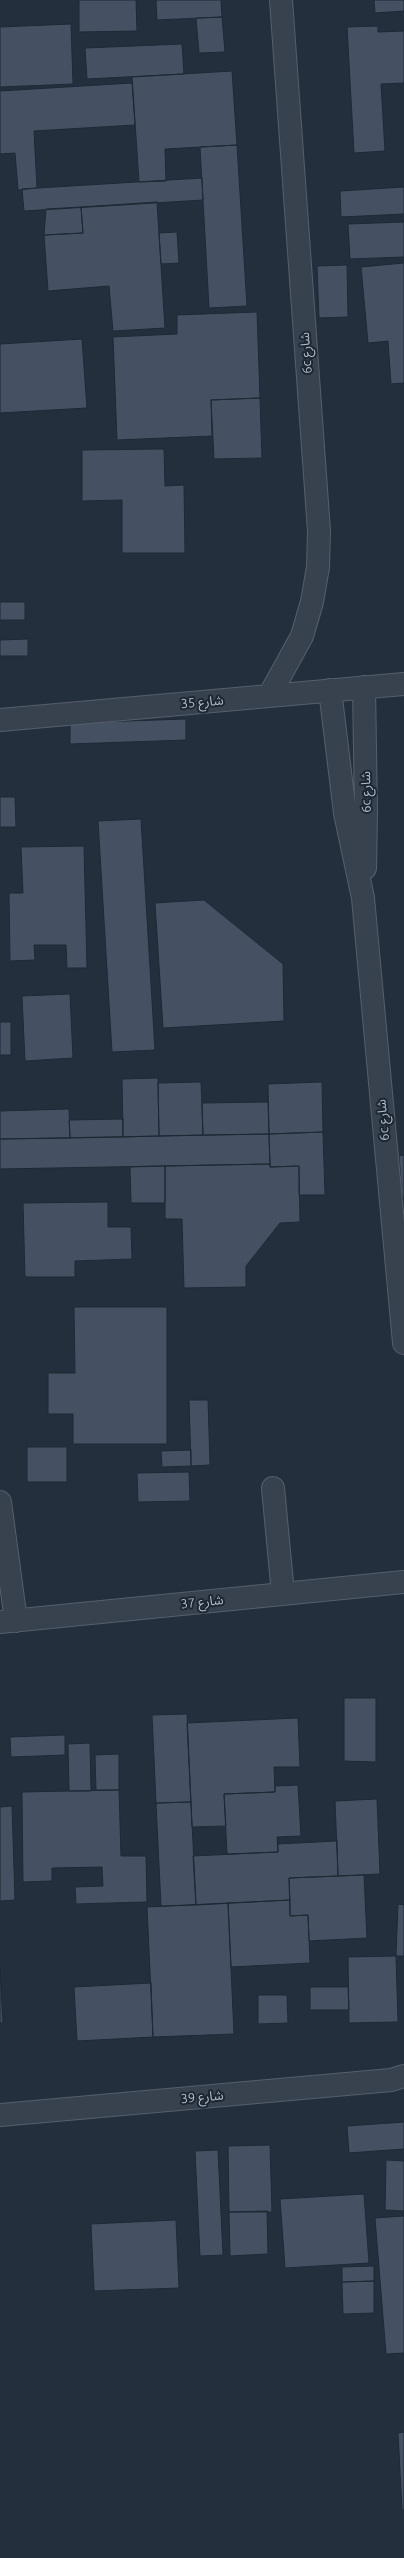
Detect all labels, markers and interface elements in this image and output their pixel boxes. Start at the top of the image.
street label: 6c شارع [297,332,315,374]
street label: شارع 35 [180,692,224,712]
street label: 6c شارع [358,771,374,813]
street label: 6c شارع [373,1099,393,1141]
street label: شارع 37 [180,1592,224,1612]
street label: شارع 39 [180,2087,224,2107]

